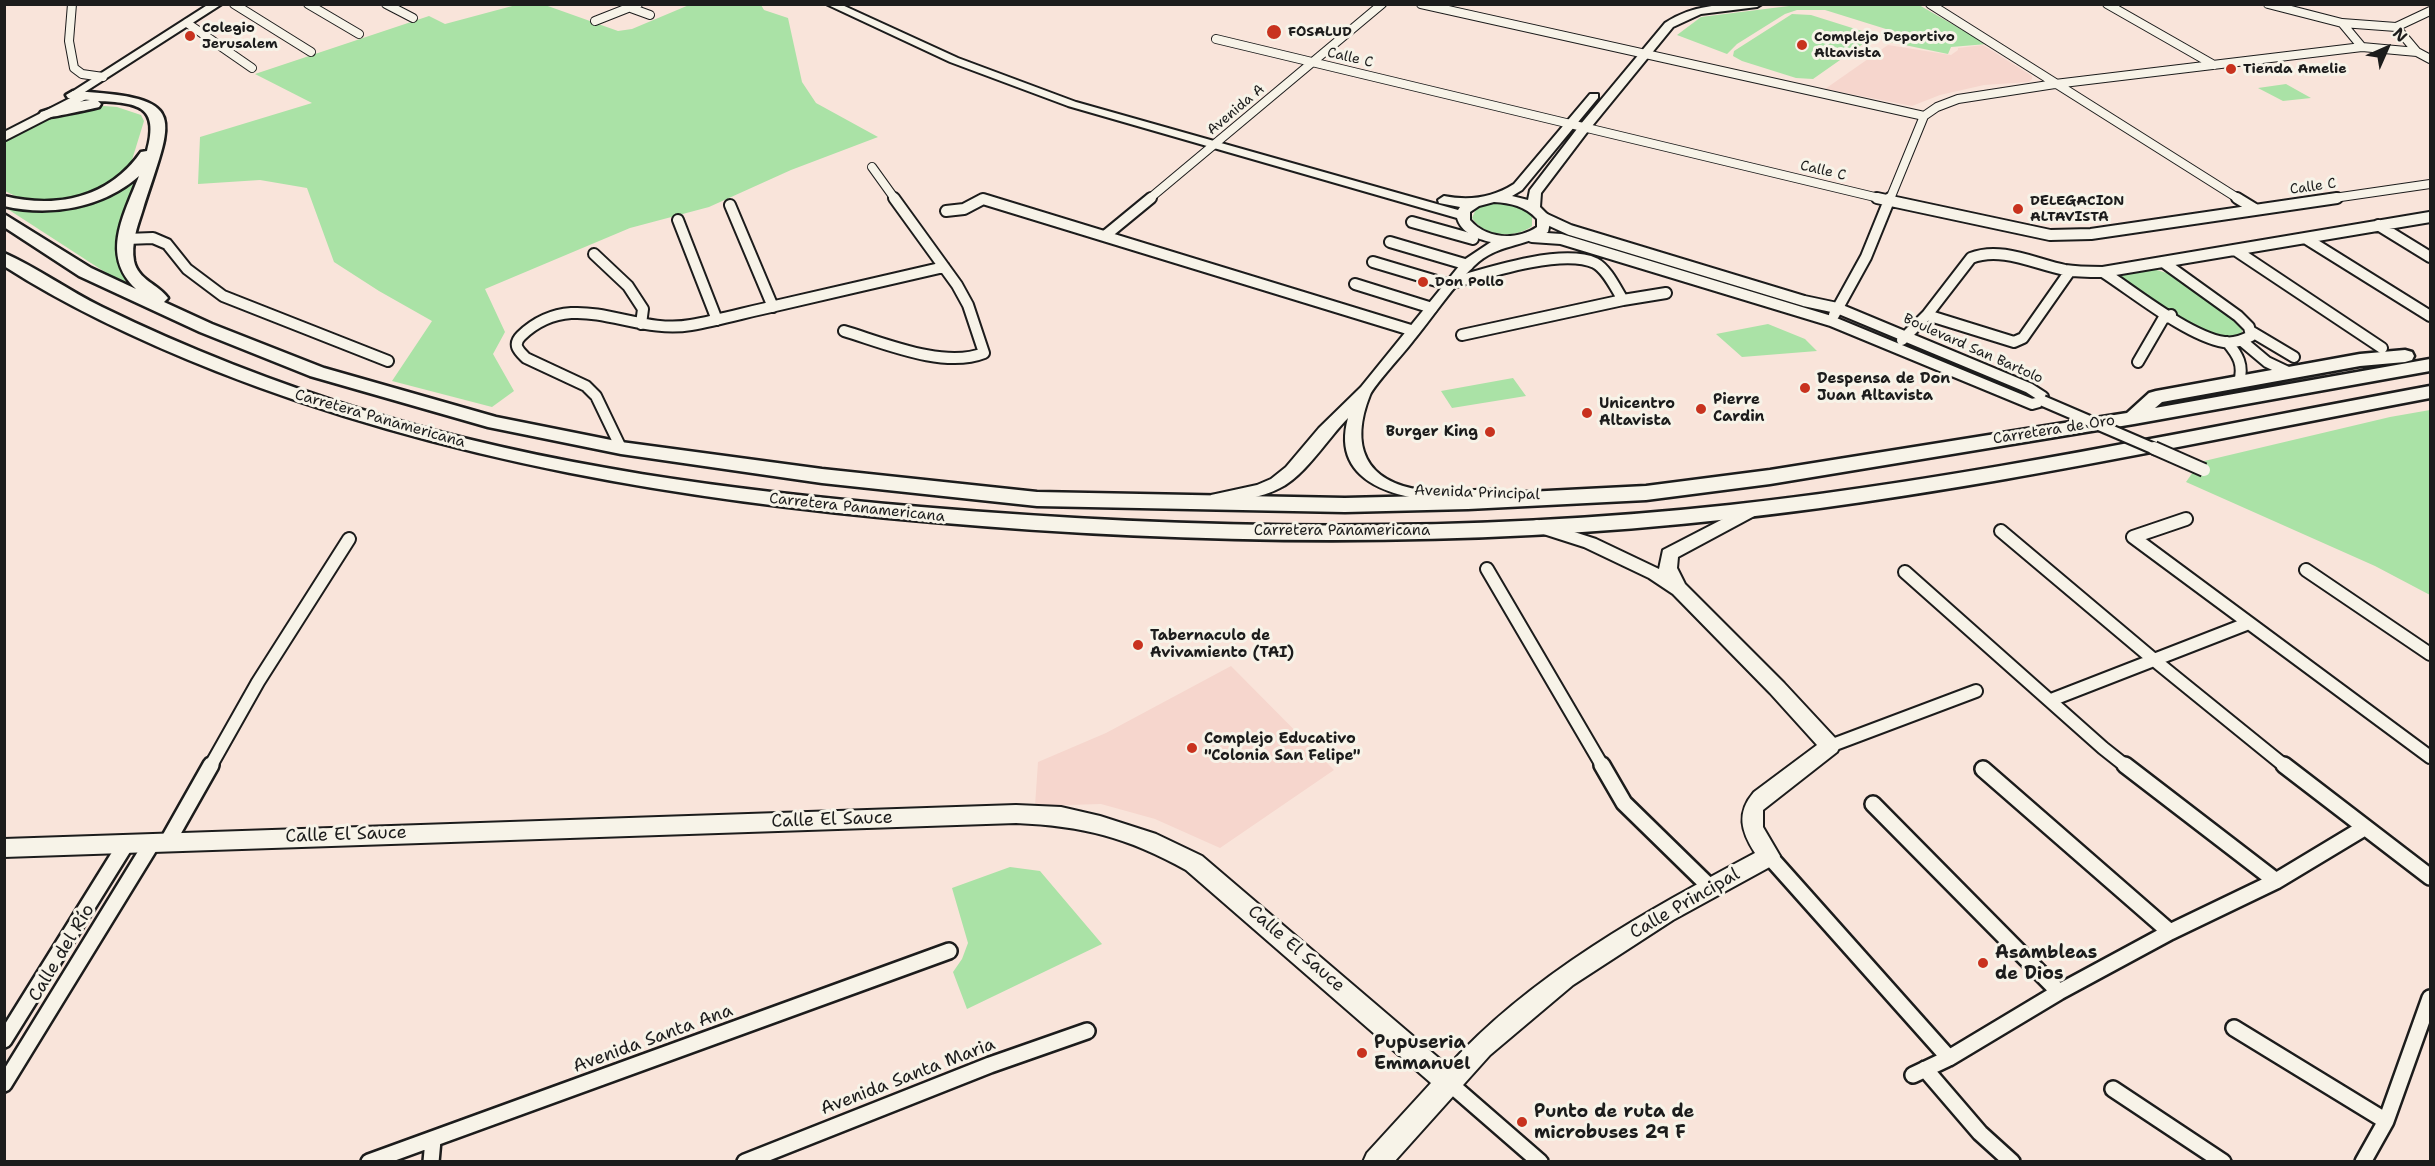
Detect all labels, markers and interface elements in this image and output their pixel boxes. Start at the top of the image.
north arrow [2357,18,2417,78]
place label: Colegio Jerusalem [202,20,278,52]
marker: FOSALUD [1265,23,1283,41]
text: N [2388,23,2412,47]
place label: FOSALUD [1288,24,1352,40]
marker: Colegio Jerusalem [183,29,197,43]
place label: Complejo Deportivo Altavista [1814,29,1955,62]
marker: Complejo Deportivo Altavista [1795,38,1809,52]
street label: Calle C [1325,45,1375,71]
place label: Tienda Amelie [2243,61,2347,77]
marker: Tienda Amelie [2224,62,2238,76]
street label: Avenida A [1204,81,1268,139]
street label: Calle C [1798,158,1848,184]
street label: Calle C [2289,175,2337,199]
place label: DELEGACION ALTAVISTA [2030,193,2124,226]
marker: DELEGACION ALTAVISTA [2011,202,2025,216]
place label: Don Pollo [1435,274,1504,290]
marker: Don Pollo [1416,275,1430,289]
street label: Boulevard San Bartolo [1901,311,2045,387]
place label: Despensa de Don Juan Altavista [1817,370,1950,405]
marker: Despensa de Don Juan Altavista [1798,381,1812,395]
street label: Carretera Panamericana [293,386,467,452]
place label: Pierre Cardin [1713,391,1765,426]
place label: Unicentro Altavista [1599,395,1675,430]
marker: Pierre Cardin [1694,402,1708,416]
marker: Unicentro Altavista [1580,406,1594,420]
street label: Carretera de Oro [1992,411,2116,449]
place label: Burger King [1386,423,1478,441]
marker: Burger King [1483,425,1497,439]
street label: Avenida Principal [1414,482,1540,504]
street label: Carretera Panamericana [768,490,946,526]
street label: Carretera Panamericana [1254,522,1430,540]
place label: Tabernaculo de Avivamiento (TAI) [1150,627,1294,662]
marker: Tabernaculo de Avivamiento (TAI) [1131,638,1145,652]
place label: Complejo Educativo "Colonia San Felipe" [1204,730,1361,765]
marker: Complejo Educativo "Colonia San Felipe" [1185,741,1199,755]
street label: Calle El Sauce [771,807,893,833]
street label: Calle El Sauce [285,822,407,848]
street label: Calle Principal [1626,864,1744,944]
street label: Calle del Río [24,900,100,1006]
street label: Calle El Sauce [1243,901,1349,997]
place label: Asambleas de Dios [1995,942,2097,984]
marker: Asambleas de Dios [1976,956,1990,970]
street label: Avenida Santa Ana [570,1000,736,1078]
place label: Pupuseria Emmanuel [1374,1032,1470,1074]
street label: Avenida Santa Maria [818,1034,998,1120]
marker: Pupuseria Emmanuel [1355,1046,1369,1060]
place label: Punto de ruta de microbuses 29 F [1534,1101,1694,1144]
marker: Punto de ruta de microbuses 29 F [1515,1115,1529,1129]

